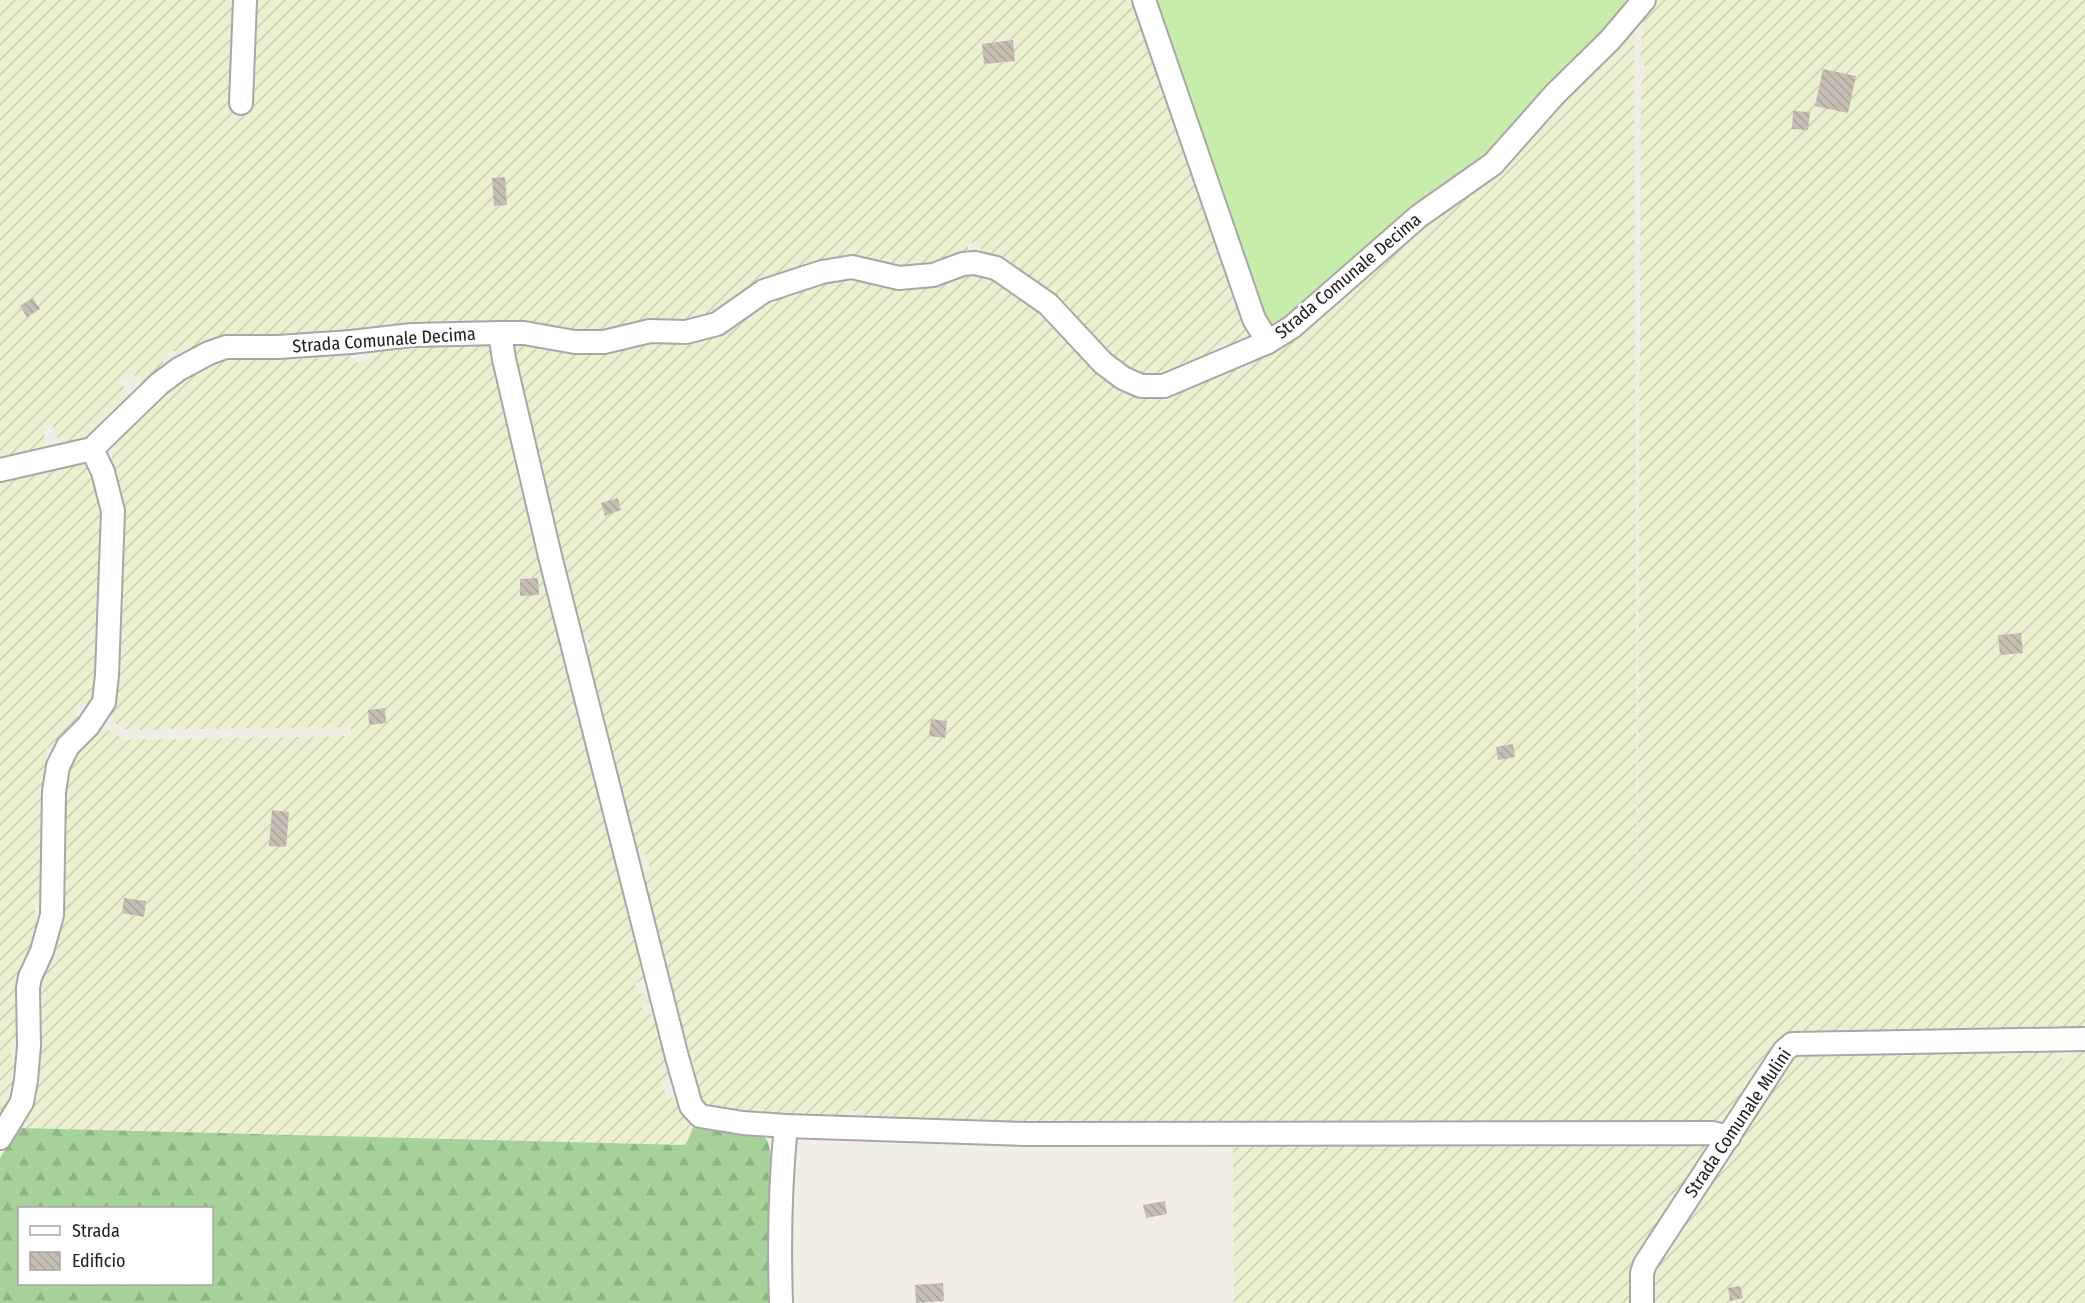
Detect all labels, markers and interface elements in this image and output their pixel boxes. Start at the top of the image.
street label: Strada Comunale Decima [1271,208,1426,343]
street label: Strada Comunale Decima [292,323,477,357]
street label: Strada Comunale Mulini [1680,1044,1796,1202]
legend [18,1207,213,1285]
text: Strada [72,1220,120,1242]
text: Edificio [72,1250,125,1272]

